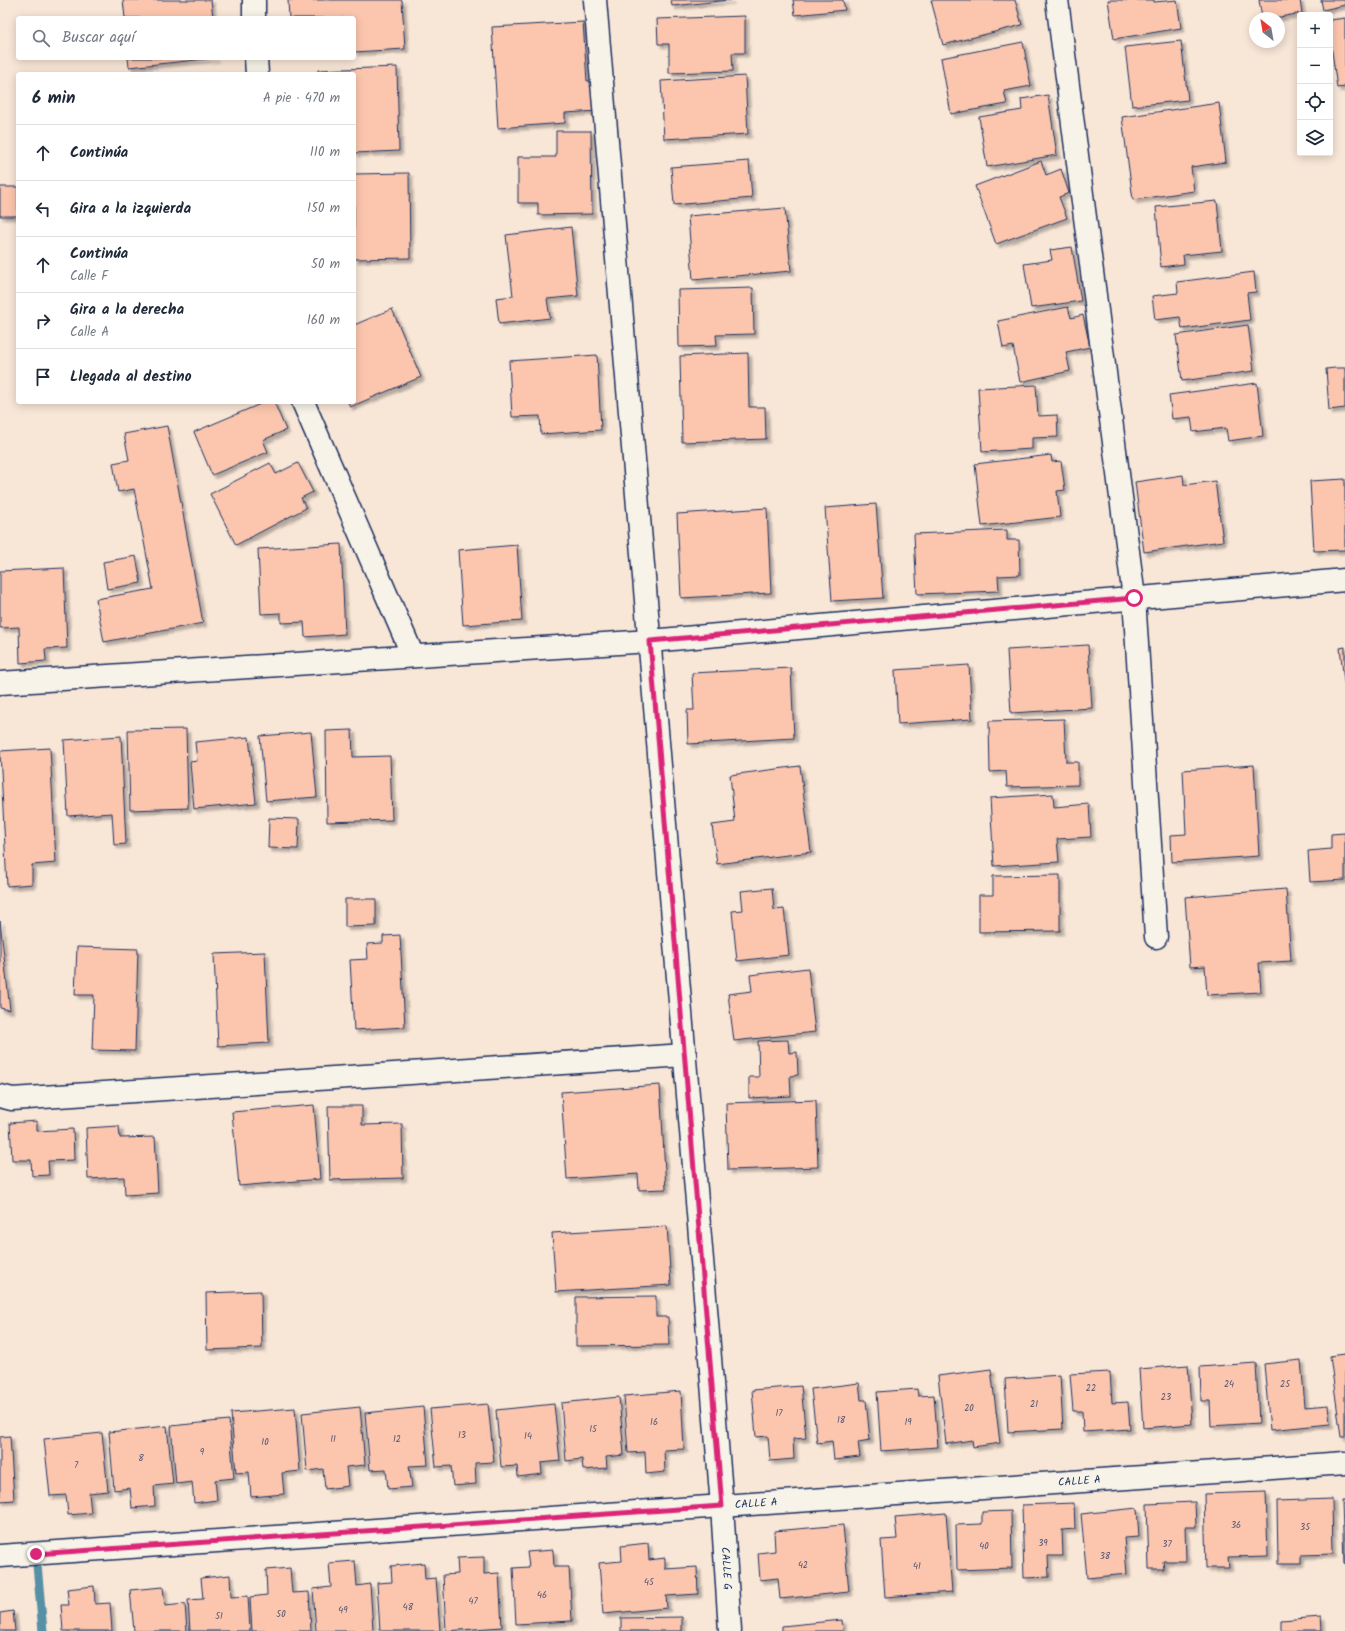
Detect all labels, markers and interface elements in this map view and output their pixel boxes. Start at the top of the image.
north arrow [1249,12,1285,48]
map controls [1297,12,1333,156]
button: + [1297,12,1333,48]
search box [16,16,356,60]
text: Buscar aquí [62,26,135,50]
icon: search [30,27,52,49]
button: − [1297,48,1333,84]
button: locate [1297,84,1333,120]
text: 6 min [32,85,76,112]
text: A pie · 470 m [263,88,340,109]
button: layers [1297,120,1333,156]
text: Continúa [70,141,128,165]
icon: ahead [32,142,54,164]
text: 110 m [310,142,340,163]
text: Gira a la izquierda [70,197,191,221]
icon: left [32,198,54,220]
text: 150 m [307,198,340,219]
text: Continúa [70,242,128,266]
icon: ahead [32,254,54,276]
text: 50 m [311,254,340,275]
text: Calle F [70,266,108,287]
text: Gira a la derecha [70,298,184,322]
icon: right [32,310,54,332]
text: 160 m [307,310,340,331]
text: Calle A [70,322,109,343]
text: Llegada al destino [70,365,192,389]
icon: arrive [32,366,54,388]
route start [1125,589,1143,607]
house number: 24 [1224,1377,1234,1392]
house number: 25 [1280,1377,1291,1392]
house number: 22 [1086,1381,1096,1396]
house number: 23 [1161,1390,1171,1405]
house number: 21 [1030,1397,1038,1412]
house number: 20 [964,1401,974,1416]
house number: 17 [776,1406,783,1421]
house number: 18 [837,1413,846,1428]
house number: 16 [650,1415,658,1430]
house number: 19 [904,1415,912,1430]
house number: 15 [589,1422,598,1437]
house number: 13 [458,1428,466,1443]
house number: 14 [524,1429,532,1444]
house number: 11 [330,1432,336,1447]
house number: 12 [393,1432,401,1447]
house number: 10 [261,1435,269,1450]
house number: 9 [200,1445,205,1460]
house number: 8 [138,1451,144,1466]
house number: 7 [74,1458,79,1473]
street label: CALLE A [1057,1471,1102,1492]
street label: CALLE A [734,1493,779,1514]
house number: 36 [1231,1518,1241,1533]
house number: 35 [1300,1520,1311,1535]
house number: 39 [1038,1536,1048,1551]
house number: 37 [1162,1537,1172,1552]
house number: 40 [979,1539,989,1554]
route end [27,1545,45,1563]
street label: CALLE G [716,1547,736,1591]
house number: 38 [1100,1549,1111,1564]
house number: 42 [798,1558,808,1573]
house number: 41 [913,1559,921,1574]
house number: 45 [644,1575,655,1590]
house number: 46 [537,1588,547,1603]
house number: 47 [468,1594,478,1609]
house number: 48 [403,1600,414,1615]
house number: 49 [338,1603,348,1618]
house number: 50 [276,1607,286,1622]
house number: 51 [215,1609,223,1624]

